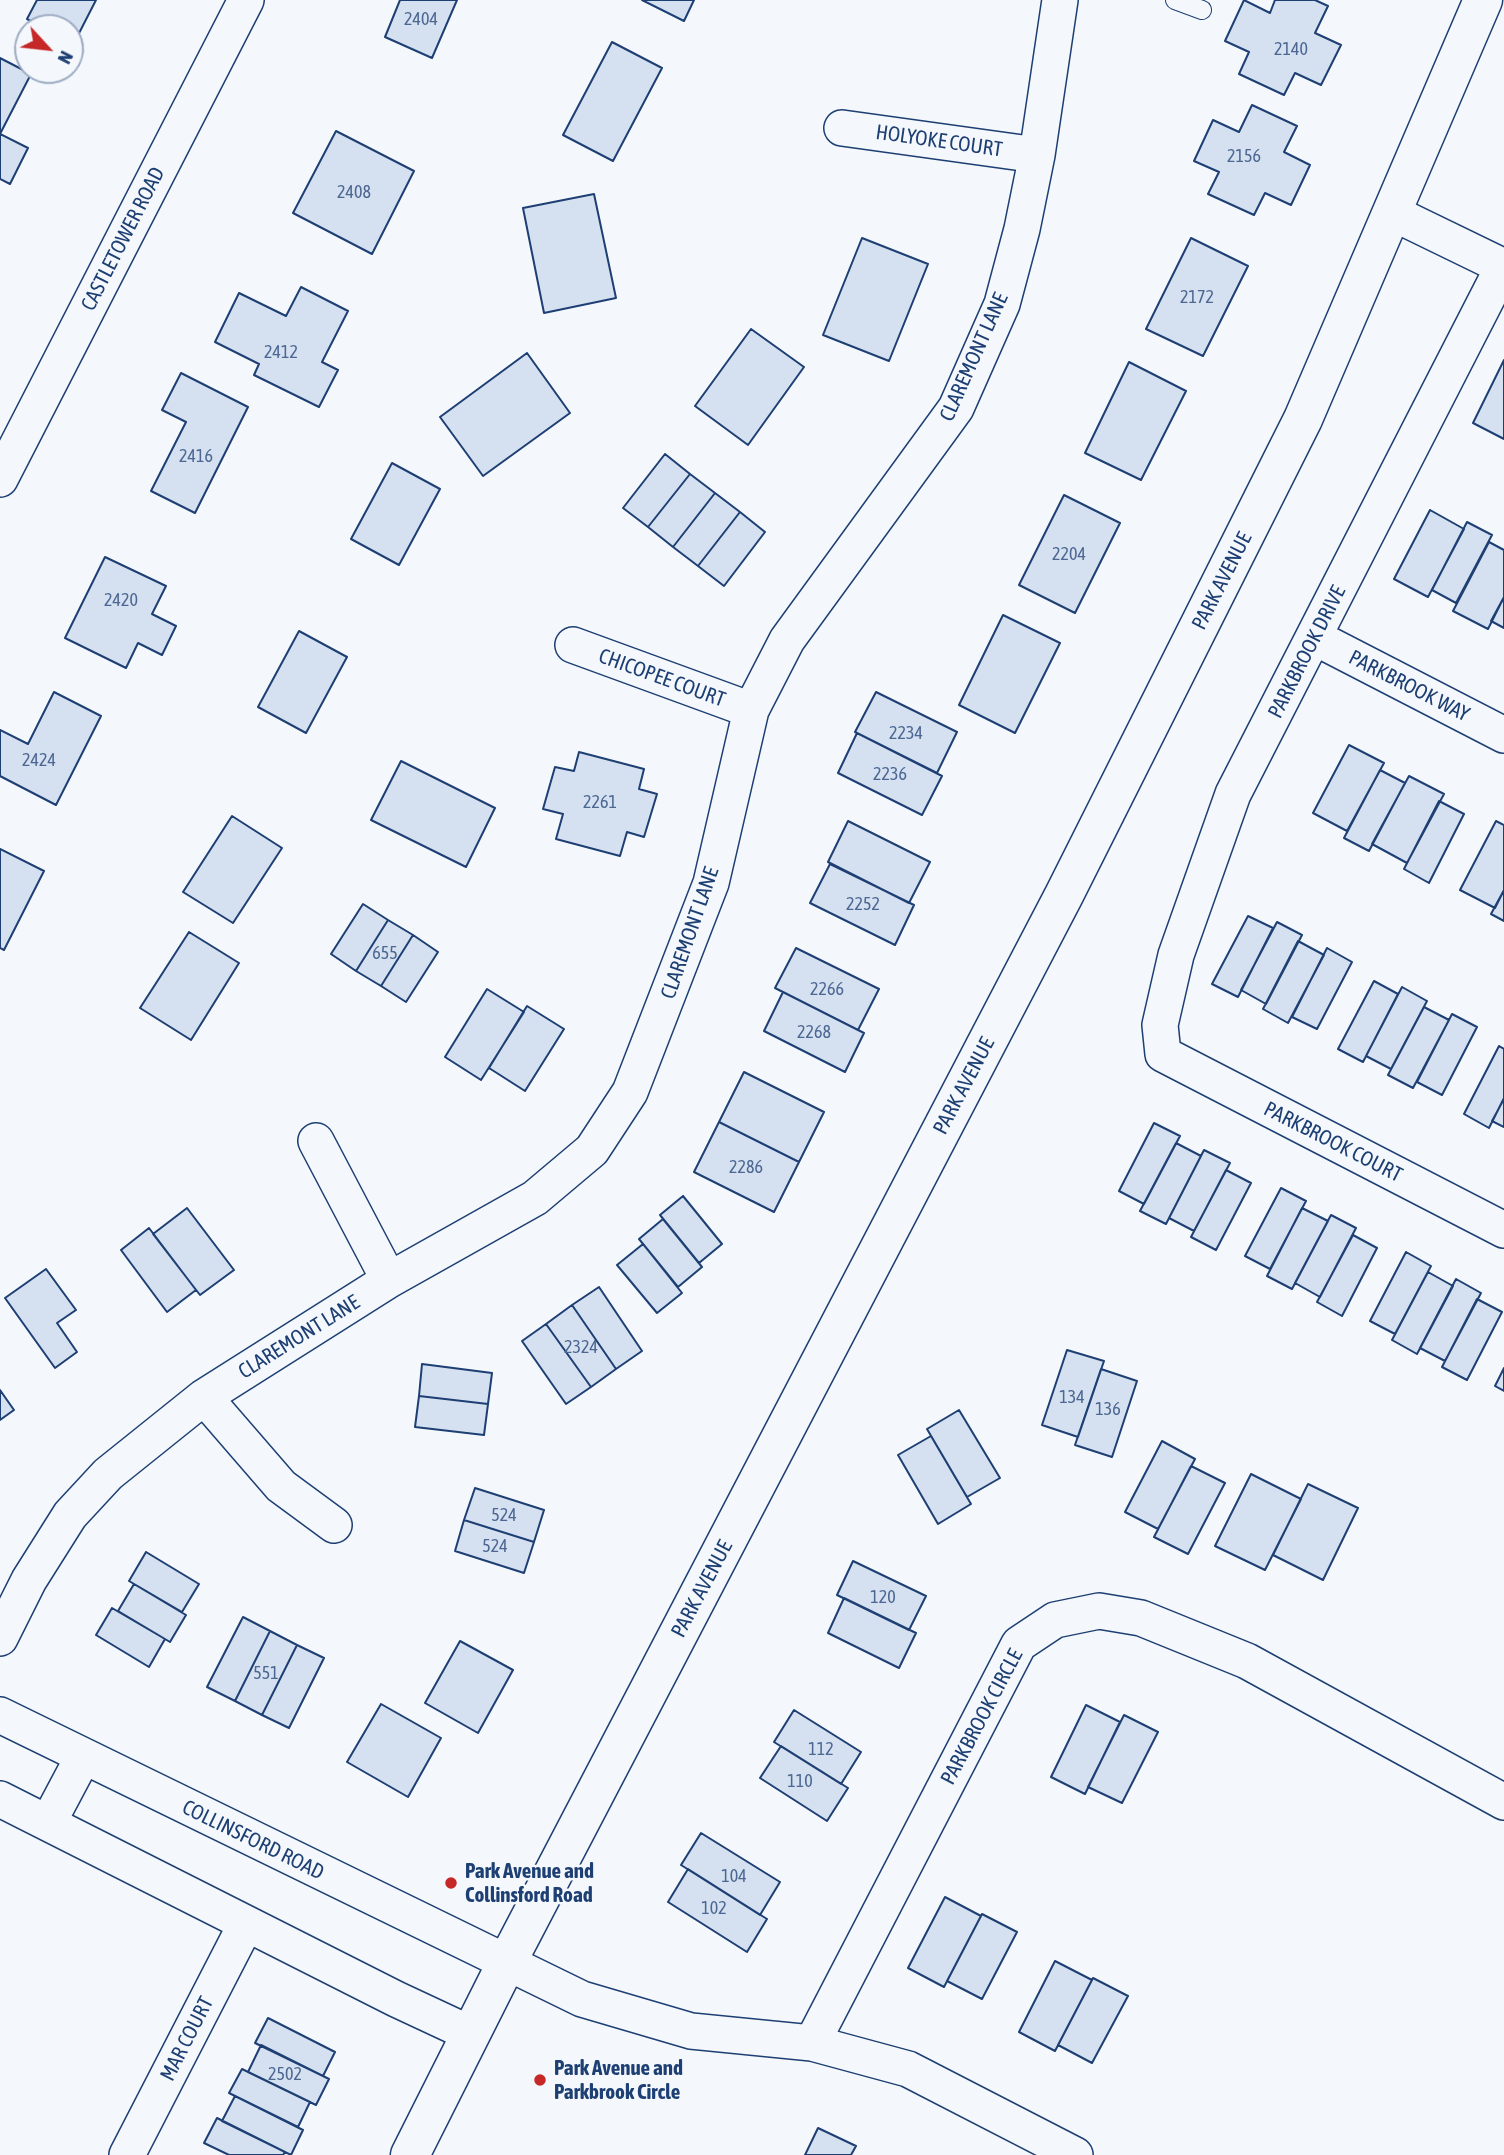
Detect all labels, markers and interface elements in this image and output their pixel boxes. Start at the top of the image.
house number: 2404 [404,8,438,30]
north arrow [14,14,84,84]
house number: 2140 [1274,38,1308,60]
text: N [54,48,78,68]
street label: HOLYOKE COURT [874,120,1004,162]
house number: 2156 [1227,145,1261,167]
street label: CASTLETOWER ROAD [76,163,170,315]
house number: 2408 [337,181,371,203]
house number: 2172 [1180,286,1214,308]
street label: CLAREMONT LANE [934,289,1014,425]
house number: 2412 [264,341,298,363]
house number: 2416 [179,445,213,467]
street label: PARK AVENUE [1187,528,1257,634]
house number: 2204 [1052,543,1086,565]
street label: PARKBROOK DRIVE [1263,582,1351,722]
house number: 2420 [104,589,138,611]
street label: CHICOPEE COURT [595,643,729,713]
street label: PARKBROOK WAY [1345,645,1473,727]
house number: 2234 [889,722,923,744]
house number: 2424 [22,749,56,771]
house number: 2236 [873,763,907,785]
house number: 2261 [583,791,617,813]
street label: CLAREMONT LANE [656,864,724,1002]
house number: 2252 [846,893,880,915]
house number: 655 [372,942,398,964]
house number: 2266 [810,978,844,1000]
house number: 2268 [797,1021,831,1043]
street label: PARK AVENUE [928,1033,1000,1139]
street label: PARKBROOK COURT [1260,1096,1406,1188]
house number: 2286 [729,1156,763,1178]
street label: CLAREMONT LANE [234,1290,364,1384]
house number: 2324 [564,1336,598,1358]
house number: 134 [1059,1386,1085,1408]
house number: 136 [1095,1398,1121,1420]
house number: 524 [491,1504,517,1526]
house number: 524 [482,1535,508,1557]
street label: PARK AVENUE [666,1536,738,1642]
house number: 120 [870,1586,896,1608]
street label: PARKBROOK CIRCLE [936,1645,1028,1789]
house number: 551 [253,1662,279,1684]
house number: 112 [808,1738,834,1760]
house number: 110 [787,1770,813,1792]
street label: COLLINSFORD ROAD [178,1795,328,1885]
place label: Park Avenue and Collinsford Road [465,1858,594,1908]
house number: 104 [721,1865,747,1887]
marker: Park Avenue and Collinsford Road [443,1875,459,1891]
house number: 102 [701,1897,727,1919]
street label: MAR COURT [155,1993,219,2085]
place label: Park Avenue and Parkbrook Circle [554,2055,683,2105]
house number: 2502 [268,2063,302,2085]
marker: Park Avenue and Parkbrook Circle [532,2072,548,2088]

